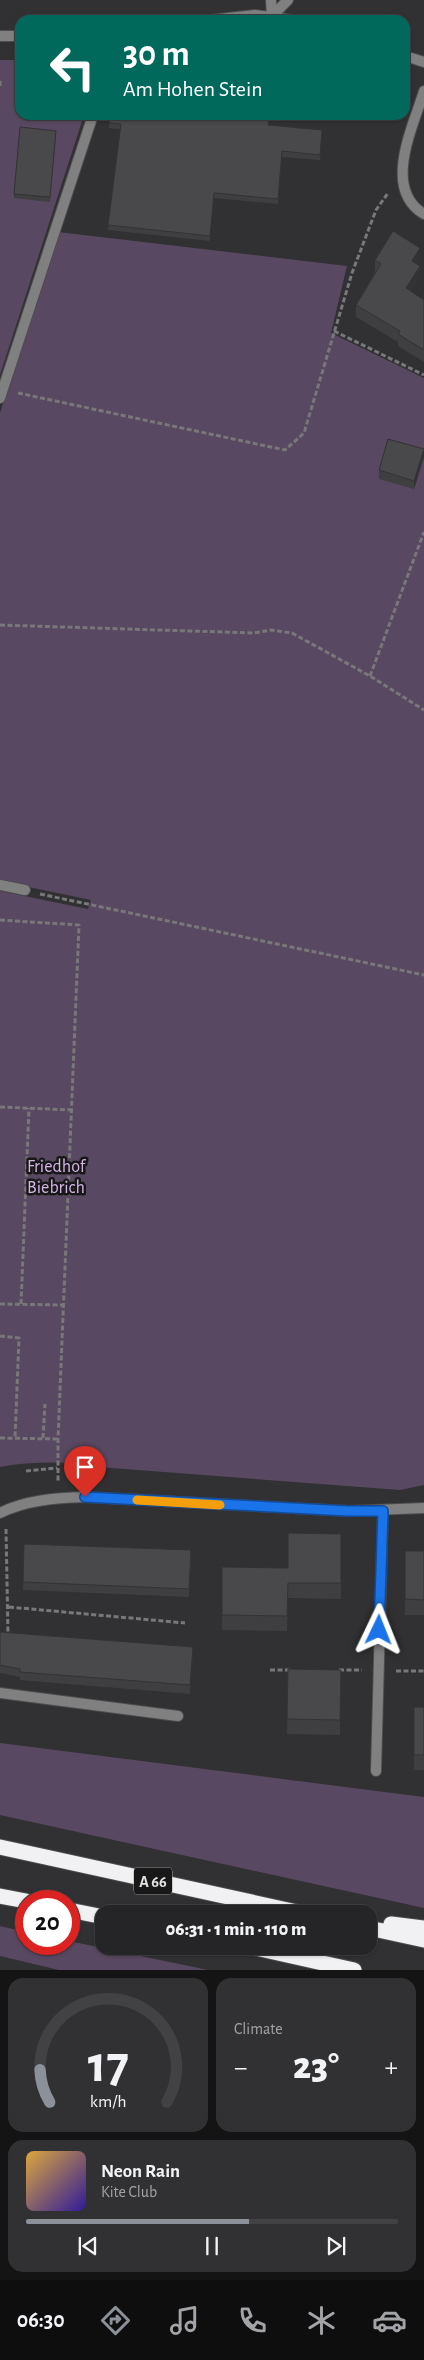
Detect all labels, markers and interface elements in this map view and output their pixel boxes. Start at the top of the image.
icon: left [40,35,105,100]
text: 30 m [123,37,190,72]
text: Am Hohen Stein [123,78,263,100]
park label: Friedhof Biebrich [27,1158,87,1197]
pin [64,1446,106,1497]
icon: arrive [71,1453,99,1481]
position arrow [352,1603,404,1655]
road number: A 66 [134,1868,172,1894]
speed limit sign: 20 [15,1890,80,1955]
text: 06:31 · 1 min · 110 m [166,1920,306,1939]
text: Climate [234,2021,283,2037]
text: 17 [87,2039,129,2091]
text: 23° [293,2048,339,2086]
text: − [234,2054,247,2082]
text: + [385,2054,398,2082]
text: km/h [90,2093,126,2111]
text: Neon Rain [101,2162,180,2181]
text: Kite Club [101,2184,157,2200]
icon: previous [74,2232,102,2260]
icon: pause [198,2232,226,2260]
icon: next [322,2232,350,2260]
icon: directions [98,2303,133,2338]
icon: music [167,2303,202,2338]
icon: phone [235,2303,270,2338]
icon: climate [304,2303,339,2338]
icon: car [372,2303,407,2338]
text: 06:30 [17,2309,65,2331]

